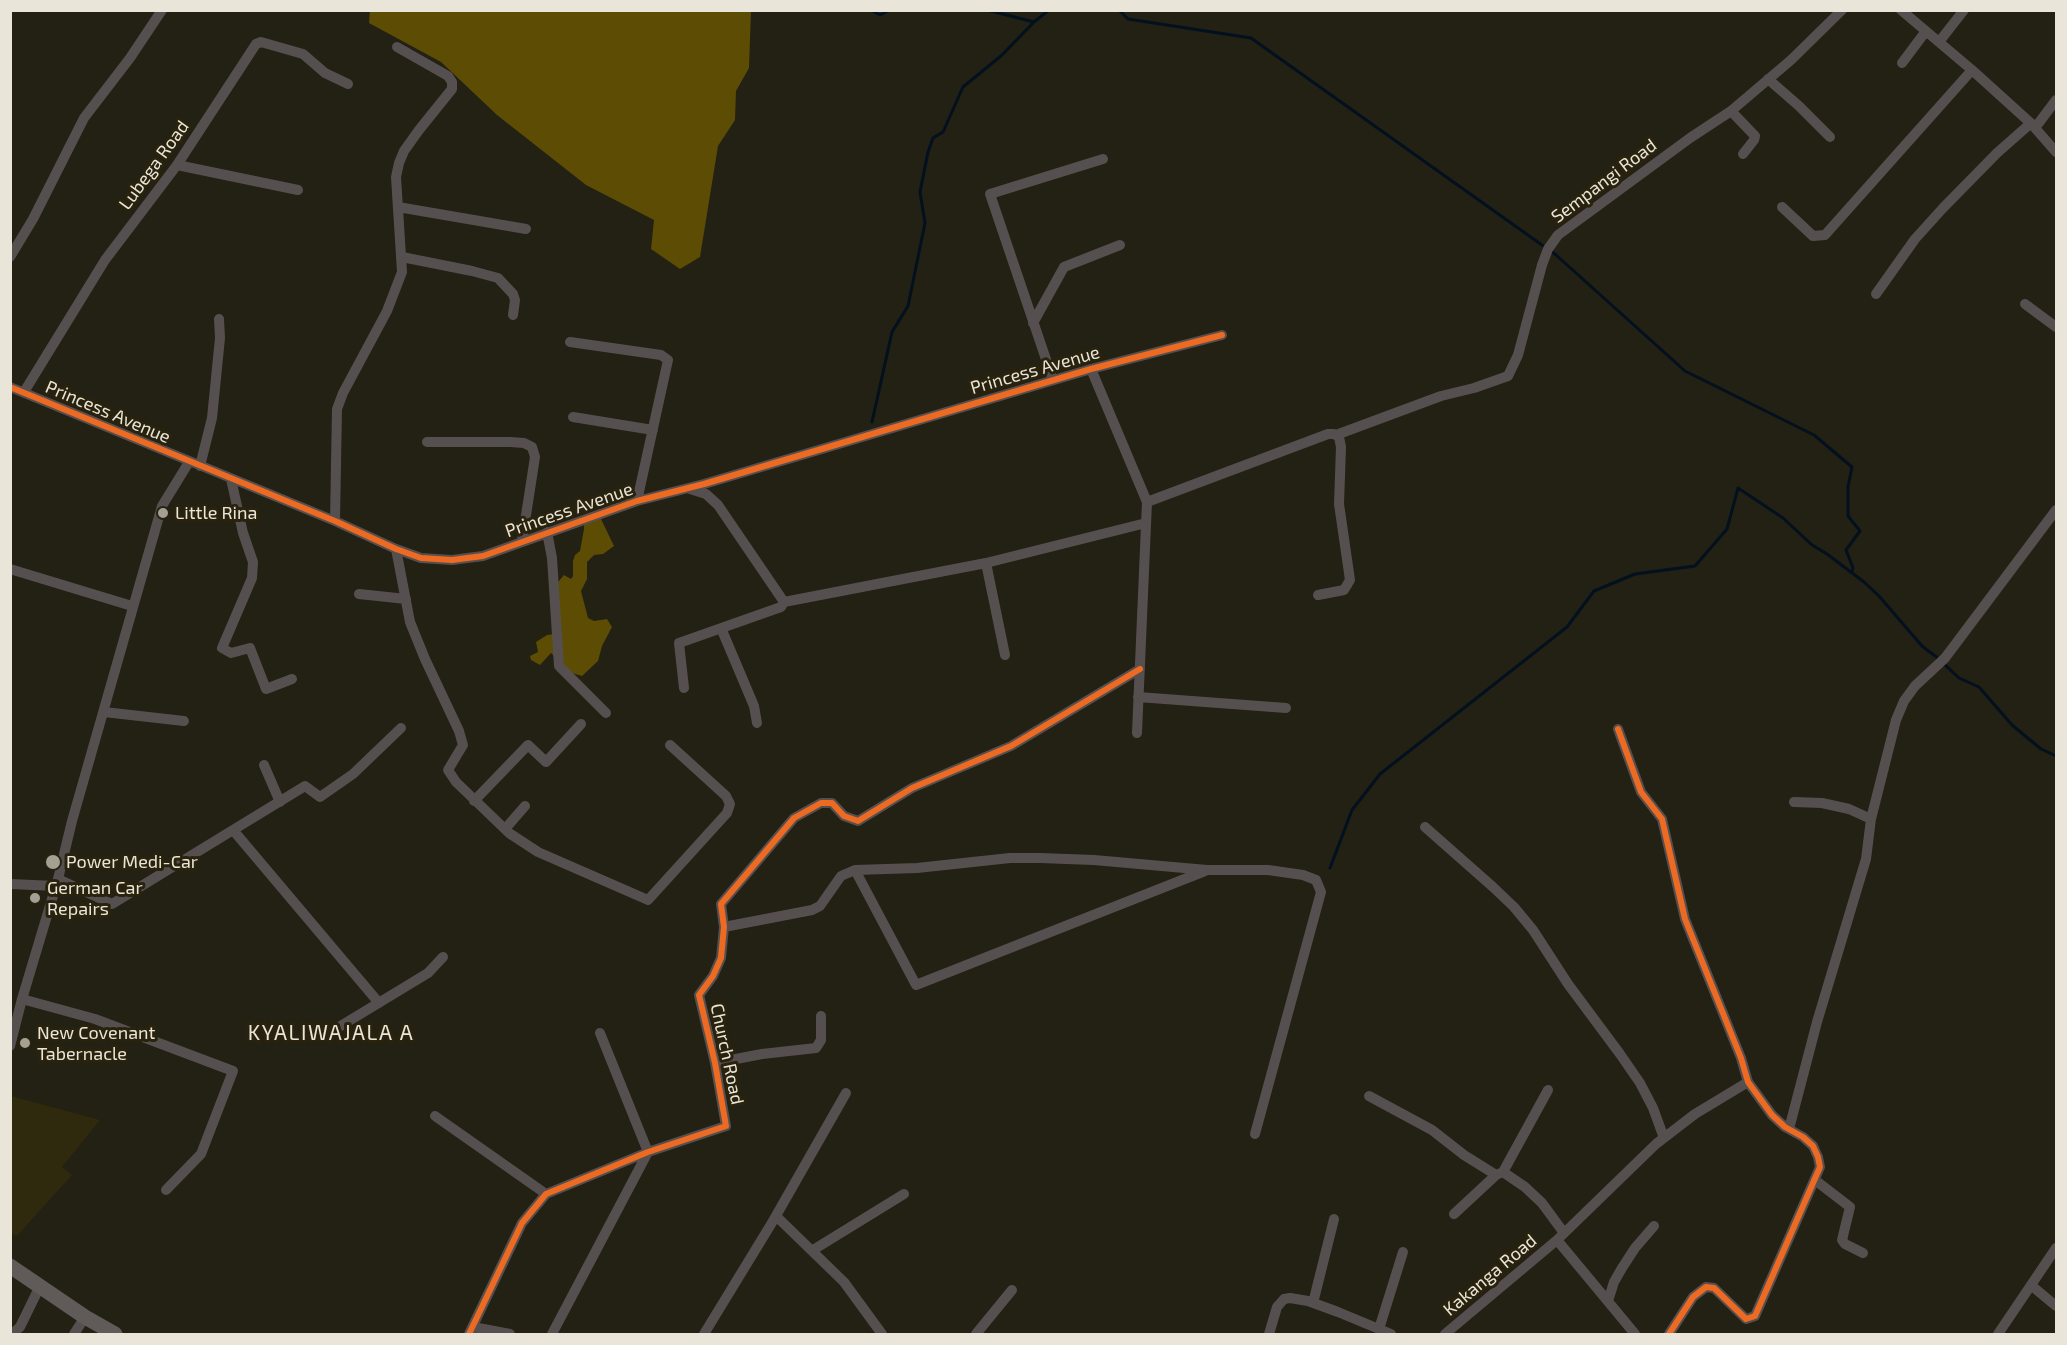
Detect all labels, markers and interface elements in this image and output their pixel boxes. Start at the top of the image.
street label: Lubega Road [114,116,194,214]
street label: Sempangi Road [1547,134,1661,228]
street label: Princess Avenue [968,341,1102,399]
street label: Princess Avenue [42,376,174,448]
street label: Princess Avenue [502,478,636,542]
place label: Little Rina [175,502,257,524]
marker: Little Rina [156,506,170,520]
place label: Power Medi-Car [66,851,198,873]
marker: Power Medi-Car [44,853,62,871]
place label: German Car Repairs [47,877,143,920]
marker: German Car Repairs [28,891,42,905]
street label: Church Road [706,1002,748,1106]
district label: KYALIWAJALA A [248,1020,414,1046]
place label: New Covenant Tabernacle [37,1022,155,1064]
marker: New Covenant Tabernacle [18,1036,32,1050]
street label: Kakanga Road [1439,1230,1541,1320]

